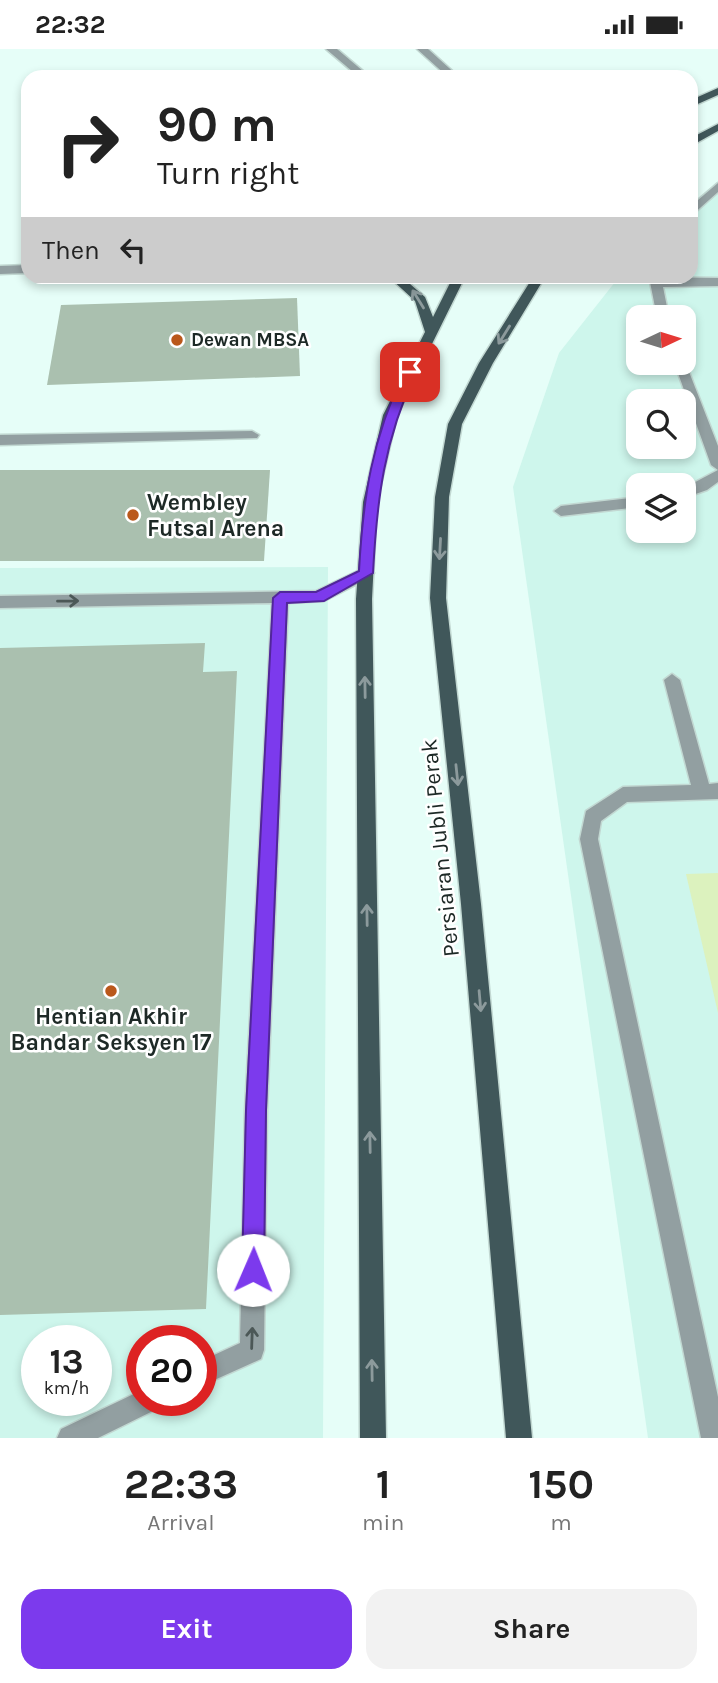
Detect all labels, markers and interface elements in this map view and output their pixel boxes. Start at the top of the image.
text: 22:32 [35,9,105,40]
text: 90 m [157,96,277,153]
icon: right [42,98,133,189]
text: Turn right [157,155,299,192]
icon: left [114,231,152,269]
text: Then [42,235,100,266]
one-way arrow [410,290,425,309]
north arrow [626,305,696,375]
map controls [626,305,696,543]
one-way arrow [496,324,510,344]
place label: Dewan MBSA [191,329,309,351]
marker: Dewan MBSA [169,332,185,348]
pin [380,342,440,402]
icon: arrive [391,353,429,391]
button: search [626,389,696,459]
button: layers [626,473,696,543]
place label: Wembley Futsal Arena [147,489,284,542]
marker: Wembley Futsal Arena [125,507,141,523]
one-way arrow [433,537,446,560]
one-way arrow [56,594,79,607]
one-way arrow [358,676,372,699]
street label: Persiaran Jubli Perak [415,738,465,958]
one-way arrow [451,763,464,786]
one-way arrow [360,904,374,927]
marker: Hentian Akhir Bandar Seksyen 17 [103,983,119,999]
one-way arrow [474,990,487,1012]
place label: Hentian Akhir Bandar Seksyen 17 [11,1003,212,1056]
one-way arrow [363,1131,377,1154]
position arrow [216,1233,290,1307]
speed limit sign: 20 [126,1325,217,1416]
one-way arrow [245,1327,259,1350]
text: 13 [49,1341,84,1382]
one-way arrow [365,1359,379,1382]
text: km/h [44,1377,89,1399]
text: 22:33 [124,1459,238,1509]
text: 1 [376,1459,391,1509]
text: 150 [528,1459,594,1509]
text: Arrival [147,1509,215,1536]
text: min [362,1509,404,1536]
text: m [550,1509,572,1536]
button: Exit [21,1589,352,1669]
button: Share [366,1589,697,1669]

